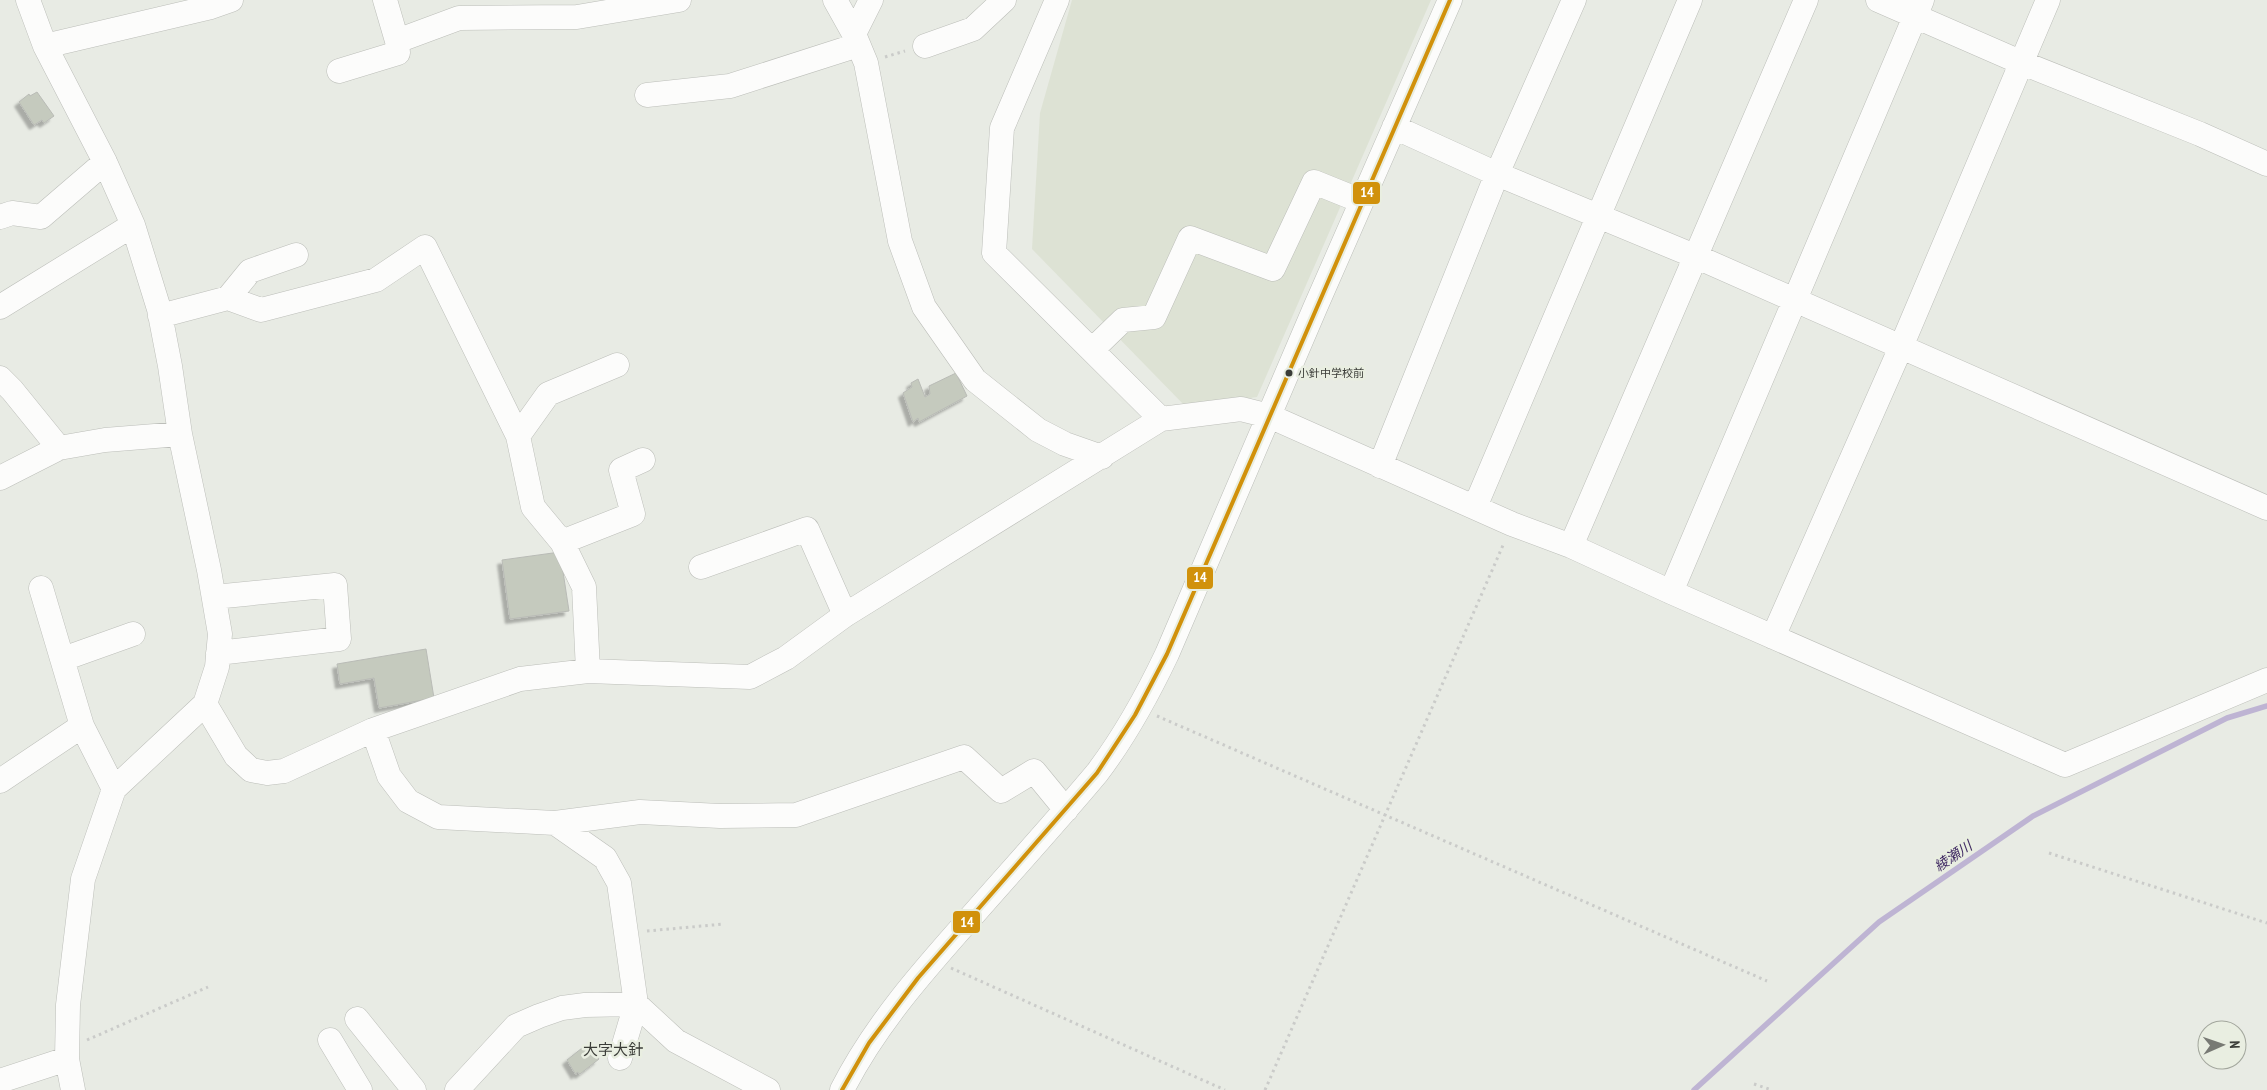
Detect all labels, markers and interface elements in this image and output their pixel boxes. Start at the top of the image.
line badge: 14 [1352,181,1381,205]
text: 14 [1360,183,1374,201]
place label: 小針中学校前 [1298,366,1364,380]
marker: 小針中学校前 [1284,368,1294,378]
line badge: 14 [1186,566,1214,590]
text: 14 [1193,568,1207,586]
water label: 綾瀬川 [1931,836,1977,875]
line badge: 14 [952,910,981,934]
text: 14 [960,913,974,931]
north arrow [2197,1020,2247,1070]
district label: 大字大針 [583,1040,643,1059]
text: N [2226,1040,2244,1049]

